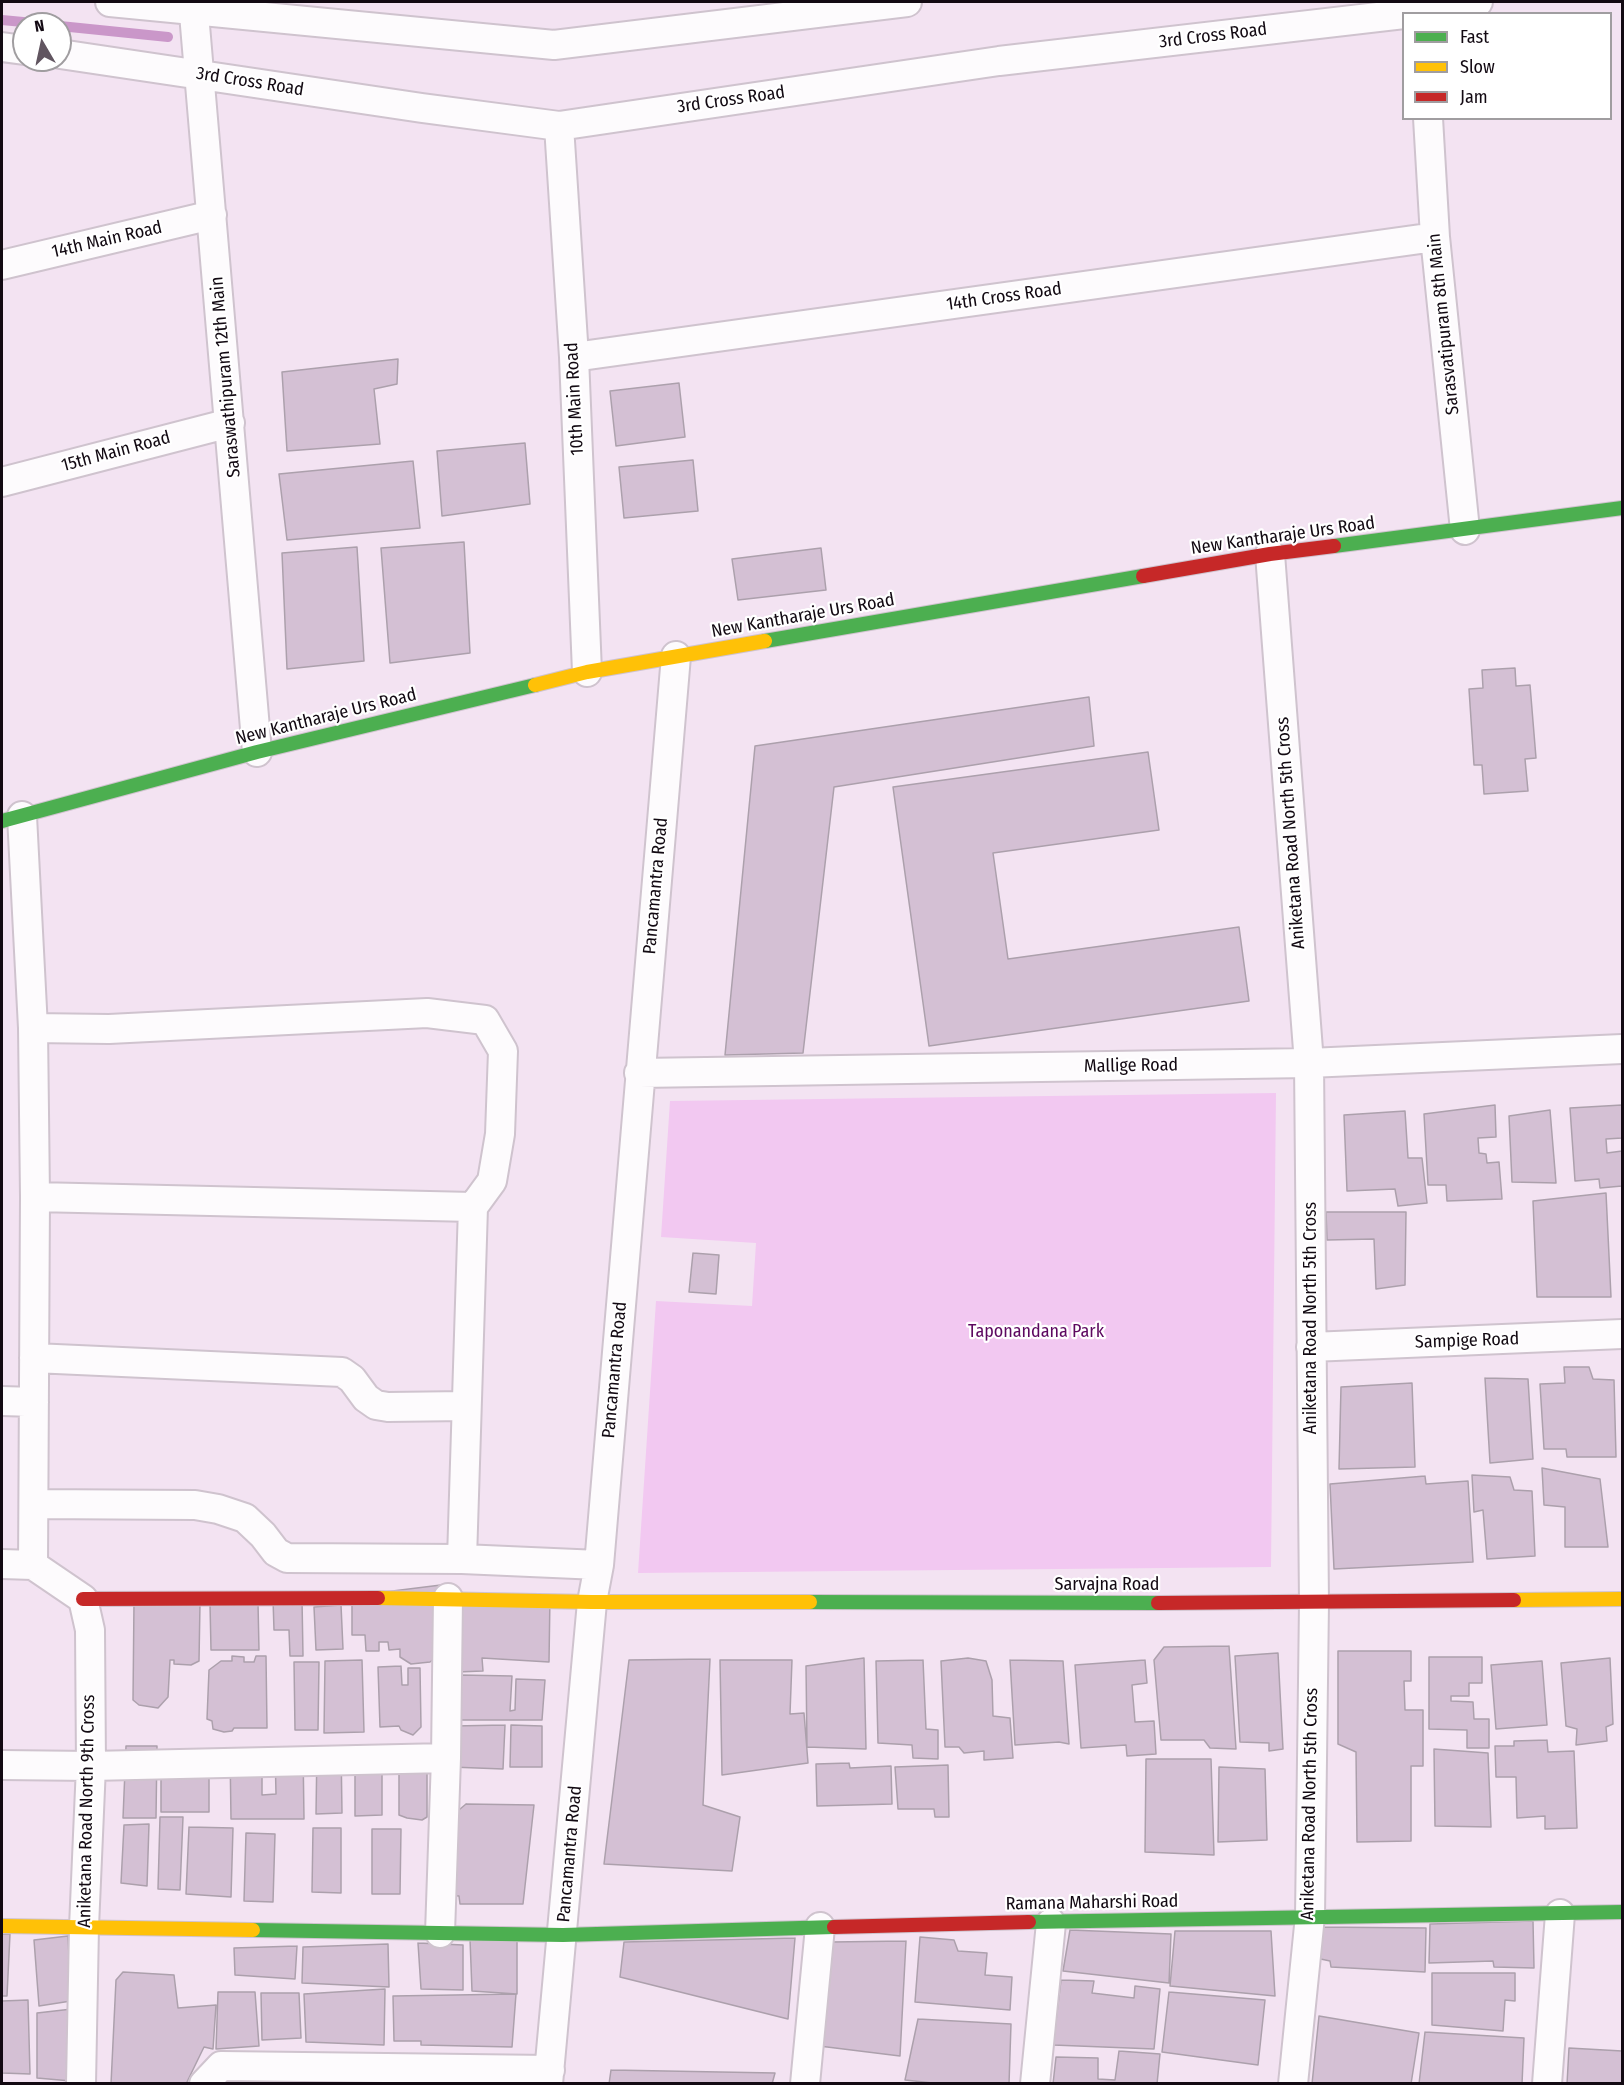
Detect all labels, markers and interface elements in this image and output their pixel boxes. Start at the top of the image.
north arrow [12,12,72,72]
legend [1402,12,1612,120]
text: N [33,16,46,36]
street label: 3rd Cross Road [1158,19,1268,53]
text: Fast [1460,26,1489,48]
text: Slow [1460,56,1495,78]
street label: 3rd Cross Road [195,63,305,101]
street label: 3rd Cross Road [676,82,786,118]
text: Jam [1460,86,1488,108]
street label: 14th Main Road [50,217,164,263]
street label: Sarasvatipuram 8th Main [1424,232,1464,416]
street label: Saraswathipuram 12th Main [206,276,246,478]
street label: 14th Cross Road [945,278,1063,316]
street label: 10th Main Road [561,342,589,456]
street label: 15th Main Road [59,427,173,477]
street label: New Kantharaje Urs Road [1190,512,1376,560]
street label: New Kantharaje Urs Road [710,589,896,643]
street label: New Kantharaje Urs Road [233,684,419,750]
street label: Aniketana Road North 5th Cross [1272,716,1310,950]
street label: Pancamantra Road [639,817,673,955]
street label: Mallige Road [1084,1054,1178,1078]
street label: Aniketana Road North 5th Cross [1300,1202,1322,1434]
street label: Pancamantra Road [598,1301,632,1439]
park label: Taponandana Park [968,1321,1104,1343]
street label: Sampige Road [1414,1328,1520,1354]
street label: Sarvajna Road [1055,1574,1159,1596]
street label: Aniketana Road North 5th Cross [1297,1688,1323,1920]
street label: Aniketana Road North 9th Cross [74,1694,100,1928]
street label: Pancamantra Road [553,1785,587,1923]
street label: Ramana Maharshi Road [1005,1891,1179,1915]

